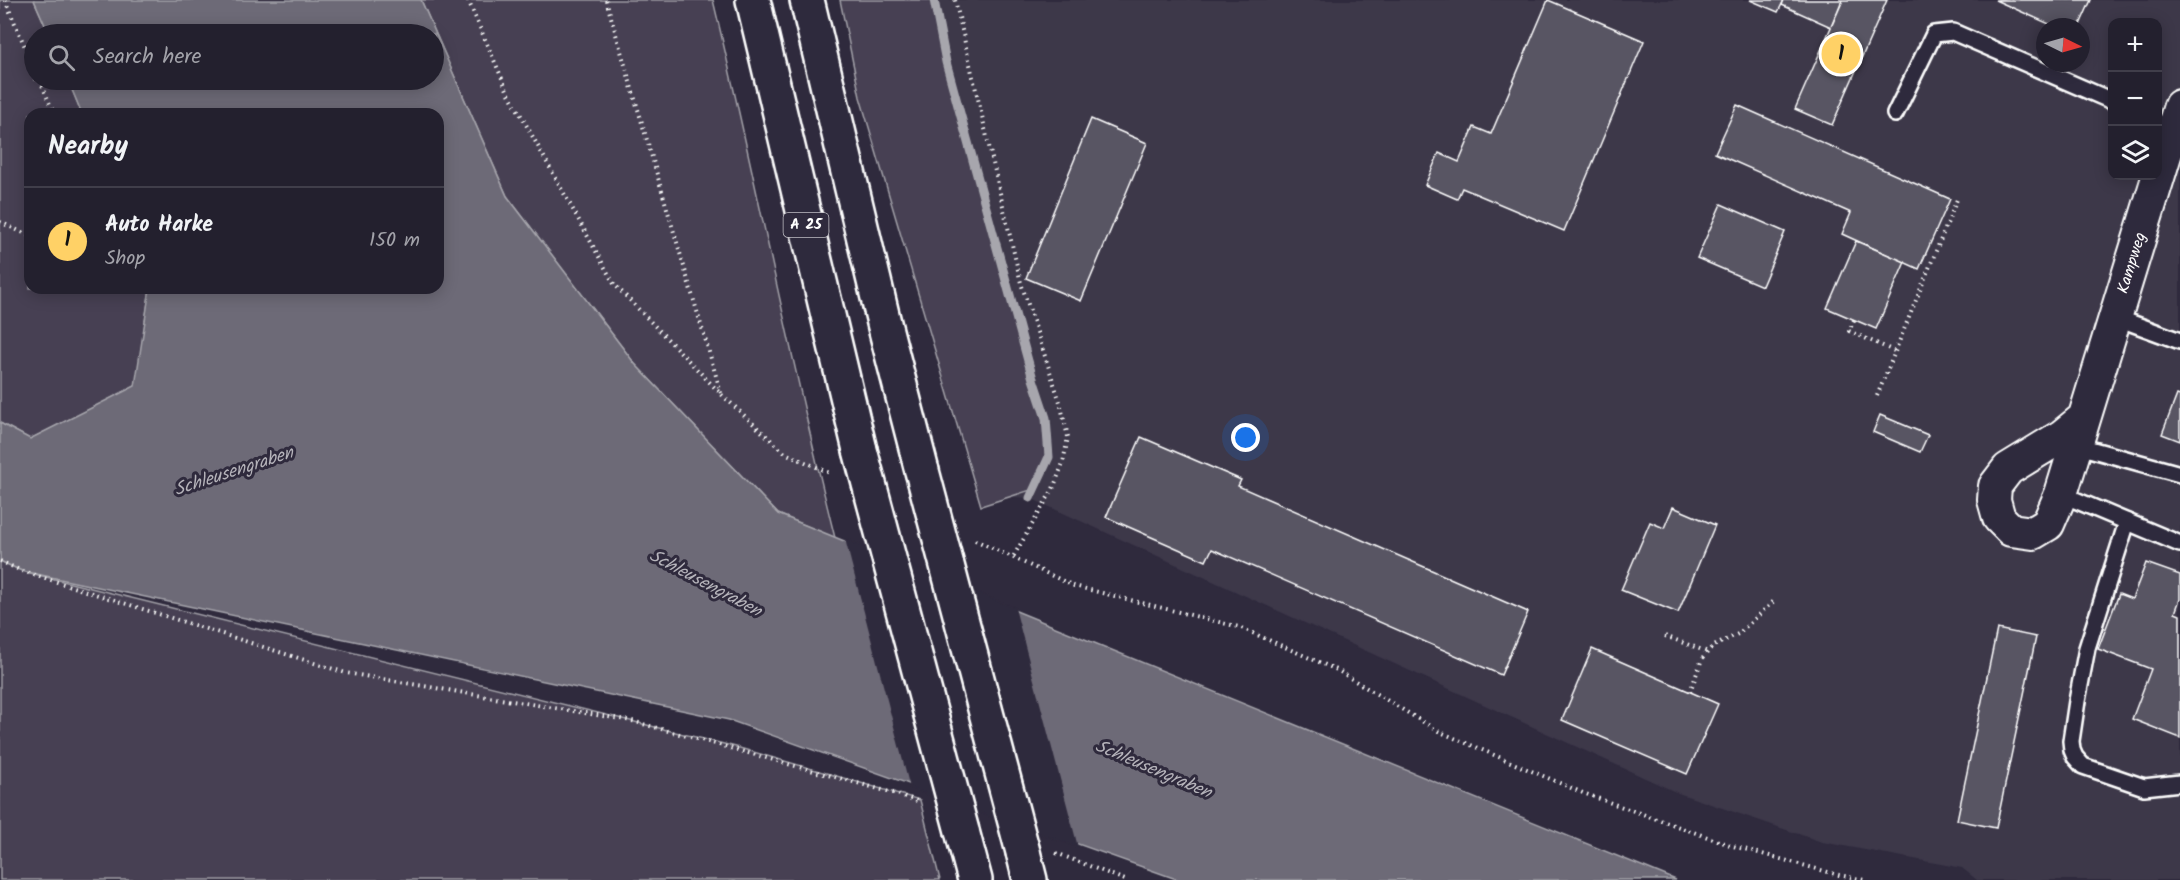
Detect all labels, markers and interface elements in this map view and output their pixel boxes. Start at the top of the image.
north arrow [2036,18,2090,72]
map controls [2108,18,2162,180]
button: + [2108,18,2162,72]
search box [24,24,444,90]
pin: 1 [1822,32,1860,76]
text: Search here [93,40,201,75]
icon: search [45,41,78,74]
button: − [2108,72,2162,126]
text: Nearby [48,126,128,168]
button: layers [2108,126,2162,180]
text: Auto Harke [105,208,213,243]
road number: A 25 [784,213,828,237]
text: 1 [64,225,71,257]
text: 150 m [369,225,420,257]
street label: Kampweg [2111,229,2153,297]
text: Shop [105,243,145,275]
your location [1231,423,1260,452]
water label: Schleusengraben [171,439,299,505]
water label: Schleusengraben [644,542,768,627]
water label: Schleusengraben [1090,732,1217,808]

